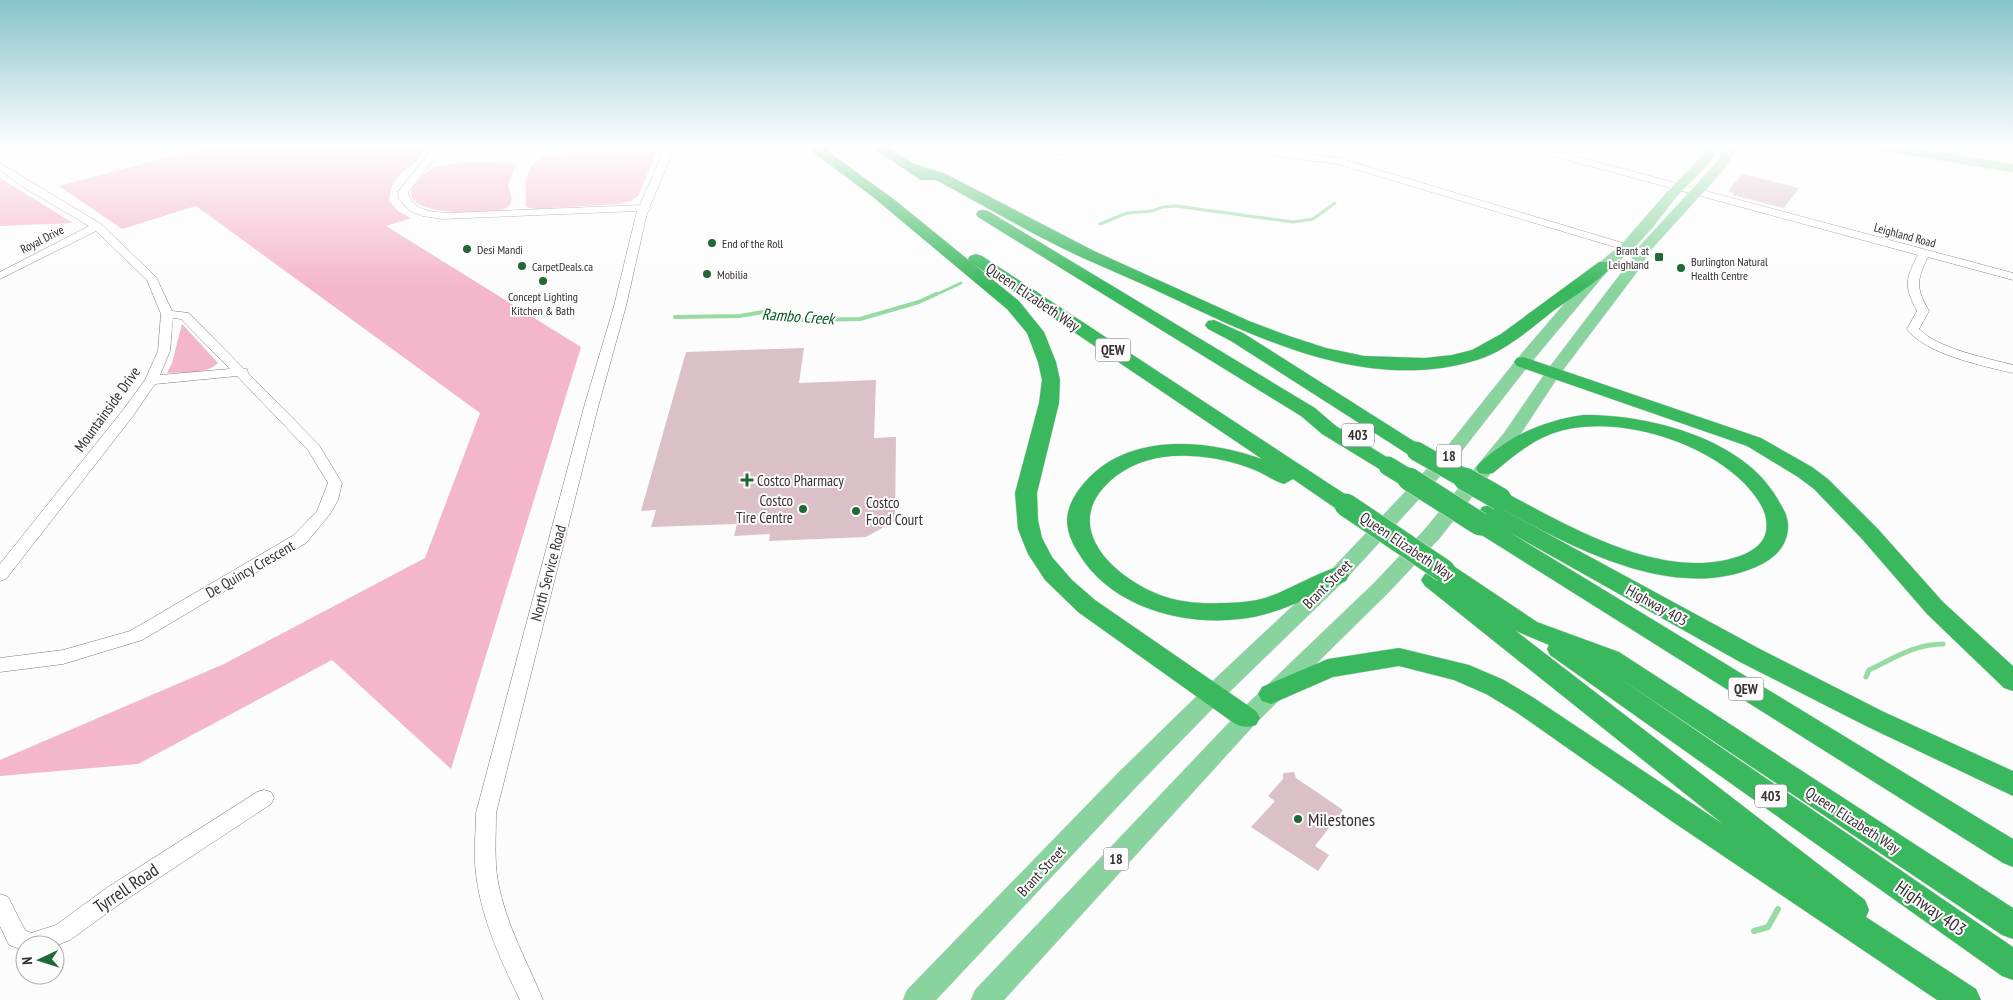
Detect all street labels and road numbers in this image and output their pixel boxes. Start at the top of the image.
street label: Leighland Road [1872,220,1938,250]
street label: Royal Drive [18,222,66,256]
street label: Queen Elizabeth Way [983,259,1084,336]
road number: QEW [1096,338,1130,362]
street label: Mountainside Drive [70,363,144,455]
road number: 403 [1342,424,1374,446]
road number: 18 [1436,444,1462,468]
street label: Queen Elizabeth Way [1357,508,1458,585]
street label: North Service Road [526,523,570,623]
street label: De Quincy Crescent [202,536,298,602]
street label: Brant Street [1298,555,1356,613]
street label: Highway 403 [1623,580,1691,630]
road number: QEW [1728,678,1764,701]
street label: Queen Elizabeth Way [1802,782,1904,858]
road number: 403 [1755,784,1787,808]
street label: Brant Street [1013,842,1069,900]
road number: 18 [1104,848,1128,871]
street label: Tyrrell Road [89,858,163,918]
street label: Highway 403 [1891,875,1971,941]

